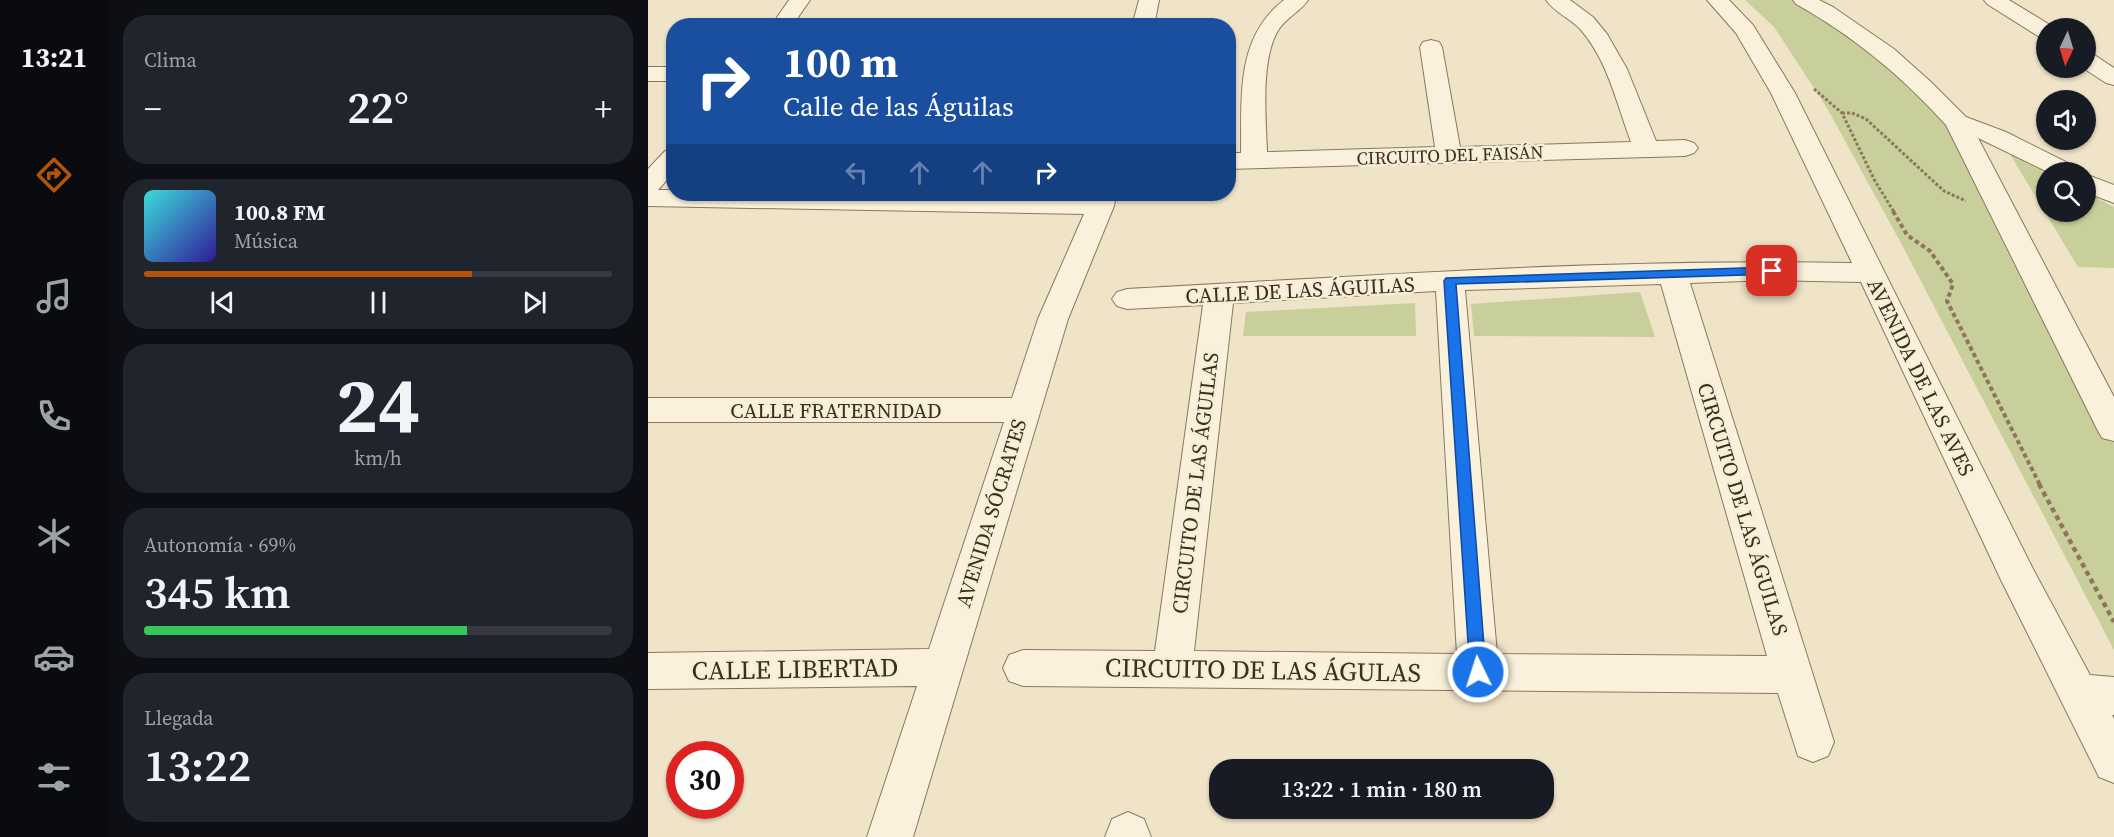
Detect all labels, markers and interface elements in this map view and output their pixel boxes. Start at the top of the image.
north arrow [2036,18,2096,78]
map controls [2036,18,2096,222]
text: 100 m [783,33,898,91]
text: 13:21 [21,39,87,76]
icon: right [684,42,762,120]
text: Clima [144,46,197,74]
text: 22° [347,76,409,138]
text: − [144,86,162,131]
text: + [595,86,612,131]
text: Calle de las Águilas [783,88,1014,125]
button: sound [2036,90,2096,150]
street label: CIRCUITO DEL FAISÁN [1356,139,1544,171]
icon: directions [33,154,75,196]
icon: left [840,156,873,189]
icon: ahead [903,156,936,189]
icon: ahead [966,156,999,189]
icon: right [1029,156,1062,189]
button: search [2036,162,2096,222]
text: 100.8 FM [234,197,325,227]
text: Música [234,227,298,255]
pin [1746,245,1797,296]
icon: arrive [1755,254,1788,287]
street label: CALLE DE LAS ÁGUILAS [1185,270,1415,310]
street label: AVENIDA DE LAS AVES [1860,273,1982,481]
icon: music [33,275,75,317]
icon: previous [206,286,239,319]
icon: pause [362,286,395,319]
icon: next [518,286,551,319]
text: 24 [336,351,420,458]
street label: CIRCUITO DE LAS ÁGUILAS [1165,351,1225,615]
street label: CIRCUITO DE LAS ÁGUILAS [1691,379,1795,639]
icon: phone [33,395,75,437]
street label: CALLE FRATERNIDAD [730,396,942,425]
street label: AVENIDA SÓCRATES [949,415,1033,611]
text: km/h [354,444,402,472]
icon: climate [33,515,75,557]
text: Autonomía · 69% [144,531,296,559]
text: 345 km [144,561,291,623]
icon: car [33,636,75,678]
position arrow [1446,640,1510,704]
street label: CALLE LIBERTAD [691,649,899,689]
street label: CIRCUITO DE LAS ÁGULAS [1105,649,1421,691]
text: Llegada [144,704,214,732]
text: 13:22 [144,734,251,796]
speed limit sign: 30 [666,741,744,819]
icon: filters [33,756,75,798]
text: 13:22 · 1 min · 180 m [1281,774,1482,804]

